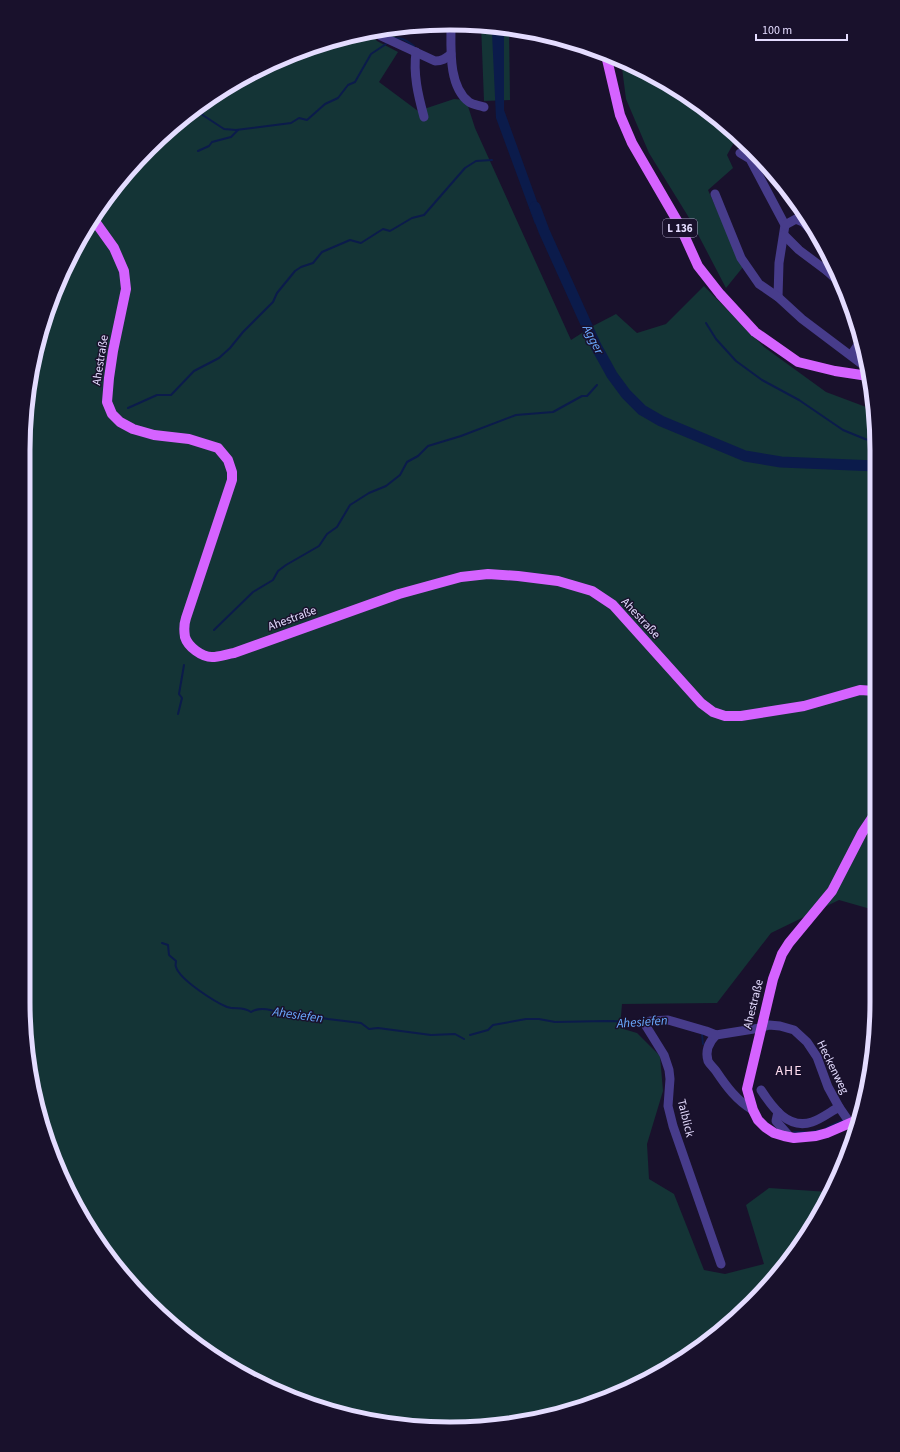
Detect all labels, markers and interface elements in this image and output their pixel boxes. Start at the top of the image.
scale bar [756,16,847,42]
text: 100 m [762,22,792,39]
road number: L 136 [663,219,697,237]
water label: Agger [578,321,608,358]
street label: Ahestraße [88,334,113,386]
street label: Ahestraße [617,594,664,643]
street label: Ahestraße [265,602,319,635]
street label: Ahestraße [739,977,768,1031]
water label: Ahesiefen [270,1002,324,1027]
water label: Ahesiefen [615,1011,668,1033]
street label: Heckenweg [812,1037,853,1097]
district label: AHE [775,1061,803,1081]
street label: Talblick [673,1097,698,1139]

